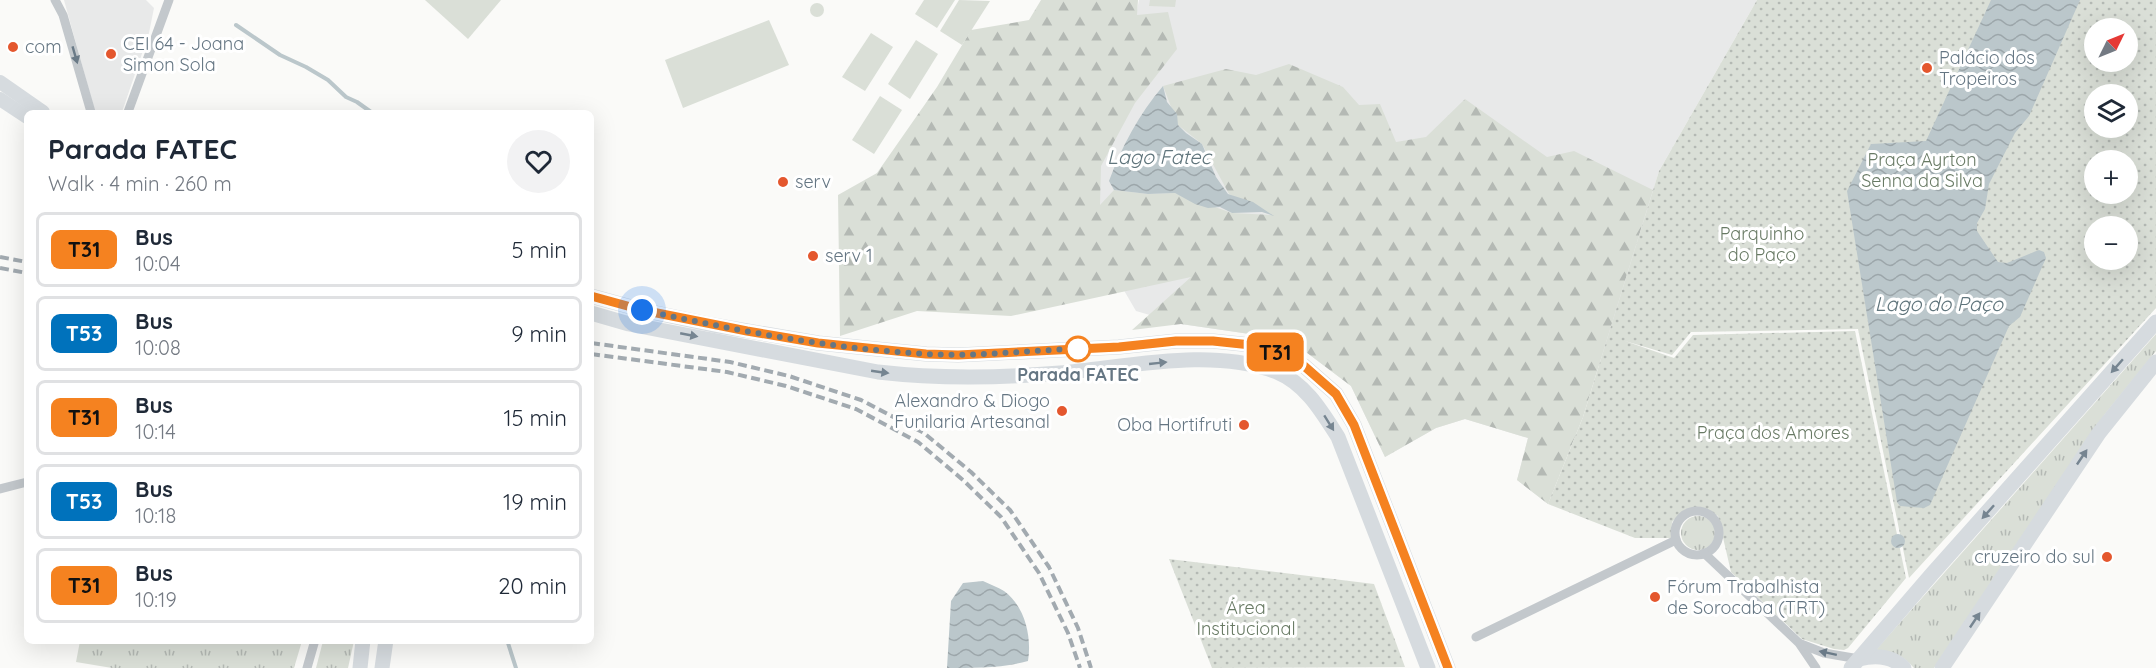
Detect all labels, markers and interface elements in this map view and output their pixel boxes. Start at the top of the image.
north arrow [2084,18,2138,72]
map controls [2084,18,2138,270]
place label: CEI 64 - Joana Simon Sola [123,32,244,76]
place label: com [25,35,62,58]
marker: com [6,40,20,54]
one-way arrow [70,46,80,64]
place label: Palácio dos Tropeiros [1939,46,2035,90]
marker: CEI 64 - Joana Simon Sola [104,47,118,61]
marker: Palácio dos Tropeiros [1920,61,1934,75]
button: layers [2084,84,2138,138]
button: heart [507,130,570,193]
text: Parada FATEC [48,131,237,166]
water label: Lago Fatec [1107,144,1213,169]
park label: Praça Ayrton Senna da Silva [1861,148,1983,192]
button: + [2084,150,2138,204]
place label: serv [795,170,831,193]
text: Walk · 4 min · 260 m [48,171,232,196]
marker: serv [776,175,790,189]
button: − [2084,216,2138,270]
park label: Parquinho do Paço [1720,222,1804,266]
text: Bus [135,223,173,251]
text: T31 [68,236,100,262]
text: 5 min [512,236,567,264]
place label: serv 1 [825,244,873,267]
marker: serv 1 [806,249,820,263]
text: 10:04 [135,251,180,276]
water label: Lago do Paço [1875,291,2004,316]
your location [627,295,657,325]
text: Bus [135,307,173,335]
text: T53 [66,320,102,346]
text: 9 min [511,320,567,348]
one-way arrow [680,331,699,340]
line badge: T31 [1240,332,1310,372]
text: 10:08 [135,335,181,360]
marker: Parada FATEC [1065,336,1091,362]
text: T31 [1259,339,1291,365]
one-way arrow [1149,358,1168,368]
one-way arrow [2111,358,2124,373]
place label: Parada FATEC [1017,363,1139,386]
one-way arrow [871,368,890,377]
place label: Alexandro & Diogo Funilaria Artesanal [894,389,1050,433]
text: Bus [135,391,173,419]
text: T31 [68,404,100,430]
text: 15 min [503,404,567,432]
marker: Alexandro & Diogo Funilaria Artesanal [1055,404,1069,418]
place label: Oba Hortifruti [1117,413,1232,436]
one-way arrow [1324,415,1335,431]
marker: Oba Hortifruti [1237,418,1251,432]
text: 10:14 [135,419,176,444]
park label: Praça dos Amores [1697,421,1849,444]
one-way arrow [2077,449,2088,465]
text: Bus [135,475,173,503]
text: T53 [66,488,102,514]
text: 19 min [503,488,567,516]
text: 10:18 [135,503,176,528]
one-way arrow [1982,504,1995,519]
place label: cruzeiro do sul [1974,545,2095,568]
marker: cruzeiro do sul [2100,550,2114,564]
text: Bus [135,559,173,587]
text: T31 [68,572,100,598]
text: 20 min [498,572,567,600]
place label: Fórum Trabalhista de Sorocaba (TRT) [1667,575,1825,619]
text: 10:19 [135,587,177,612]
marker: Fórum Trabalhista de Sorocaba (TRT) [1648,590,1662,604]
park label: Área Institucional [1196,596,1296,640]
one-way arrow [1969,611,1980,628]
one-way arrow [1819,648,1838,658]

